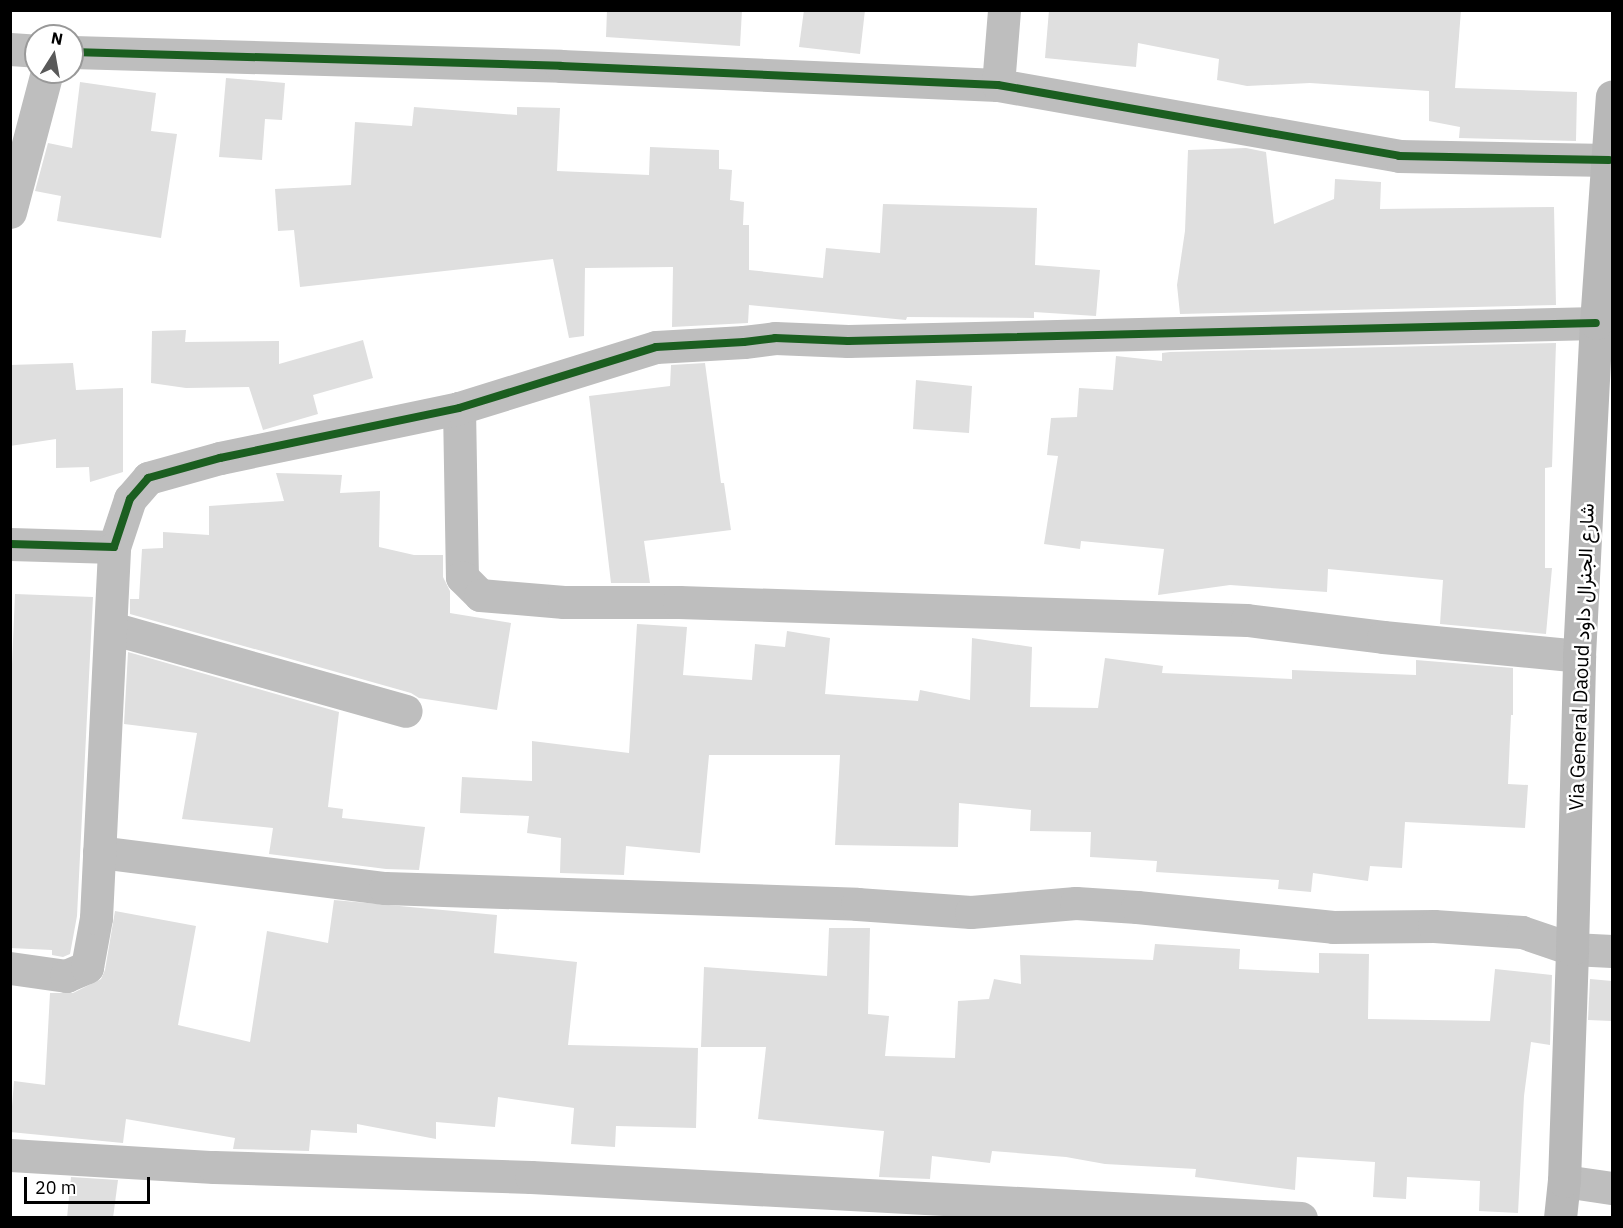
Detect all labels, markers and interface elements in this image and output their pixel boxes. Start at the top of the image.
north arrow [24,24,84,84]
text: N [49,27,65,49]
street label: Via General Daoud شارع الجنرال داود [1564,503,1598,811]
scale bar [27,1165,153,1203]
text: 20 m [35,1176,77,1199]

